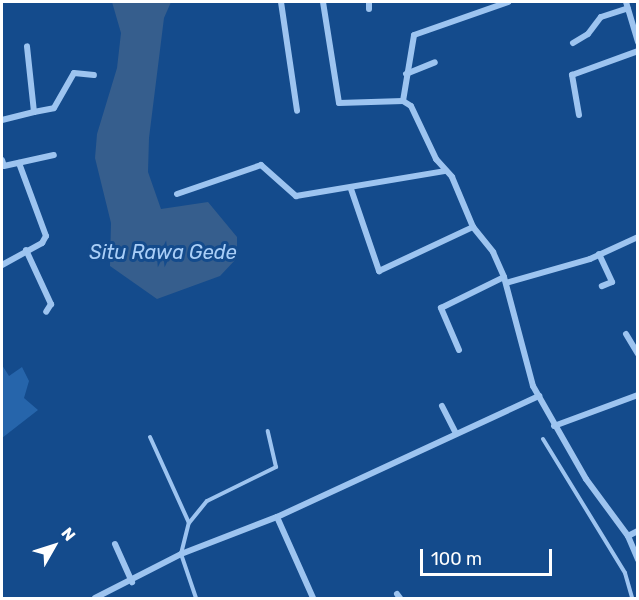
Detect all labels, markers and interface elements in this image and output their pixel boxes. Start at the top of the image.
water label: Situ Rawa Gede [89,240,237,264]
north arrow [24,516,84,576]
text: N [57,524,79,545]
scale bar [423,537,555,575]
text: 100 m [431,548,482,570]

